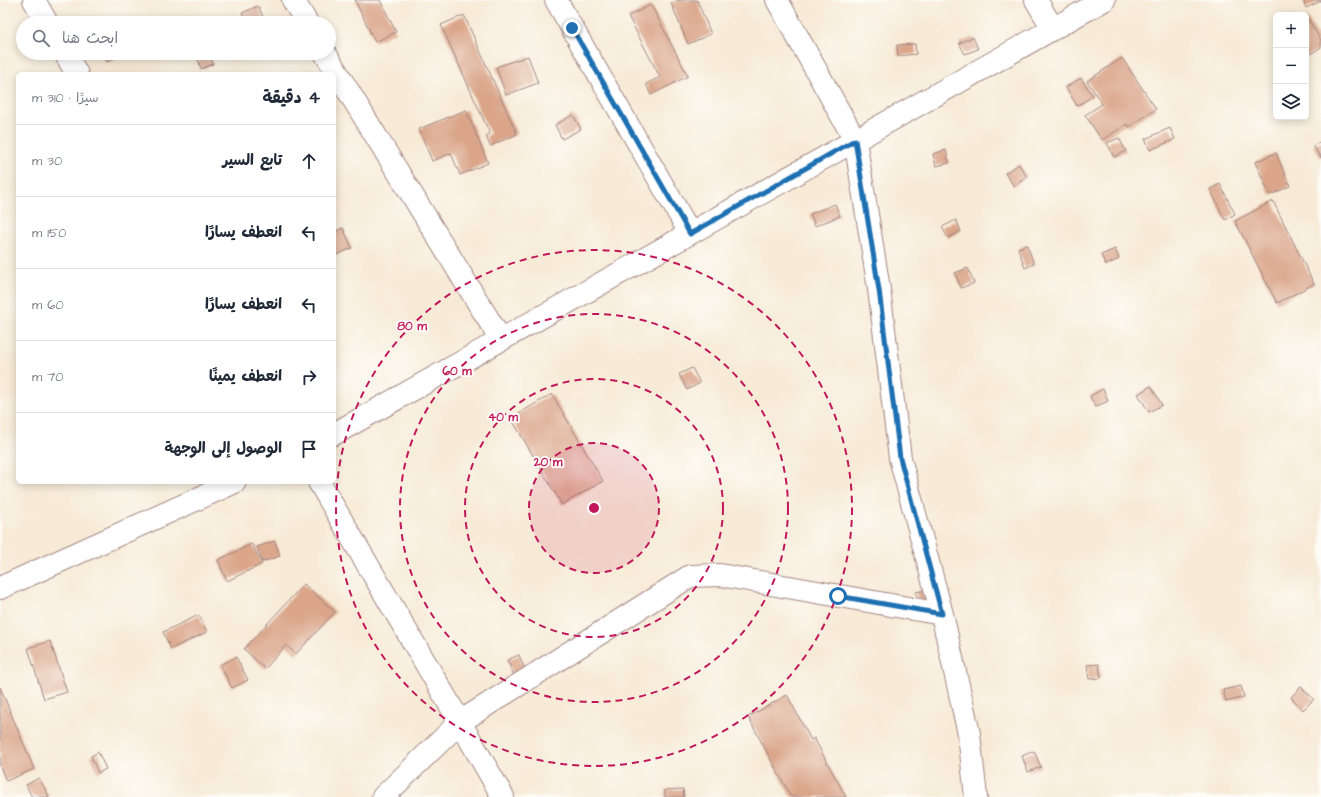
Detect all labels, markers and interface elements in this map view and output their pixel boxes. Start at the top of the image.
map controls [1273,12,1309,120]
button: + [1273,12,1309,48]
search box [16,16,336,60]
route end [563,19,581,37]
icon: search [30,27,52,49]
text: ابحث هنا [62,28,118,49]
button: − [1273,48,1309,84]
button: layers [1273,84,1309,120]
text: 4 دقيقة [262,86,320,110]
text: سيرًا · 310 m [32,89,99,107]
text: تابع السير [223,150,282,171]
icon: ahead [298,150,320,172]
text: 30 m [32,152,62,170]
text: انعطف يسارًا [205,222,282,243]
icon: left [298,222,320,244]
text: 150 m [32,224,66,242]
text: انعطف يسارًا [205,294,282,315]
icon: left [298,294,320,316]
text: 60 m [32,296,64,314]
text: 80 m [397,318,427,335]
text: 60 m [442,363,472,380]
text: انعطف يمينًا [209,366,282,387]
icon: right [298,366,320,388]
text: 70 m [32,368,64,386]
text: 40 m [488,409,519,426]
text: الوصول إلى الوجهة [165,438,282,459]
icon: arrive [298,438,320,460]
text: 20 m [533,454,563,471]
centre of rings [587,501,601,515]
route start [829,587,847,605]

